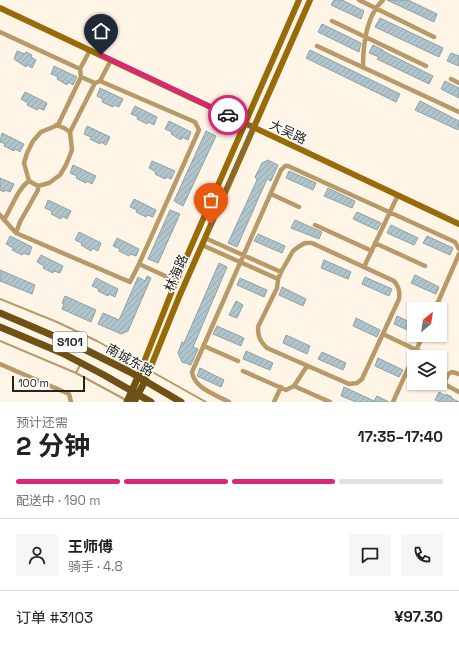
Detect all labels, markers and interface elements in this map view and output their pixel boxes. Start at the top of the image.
pin [84,14,118,55]
icon: home [90,20,112,42]
courier [208,95,248,135]
icon: car [217,104,239,126]
street label: 大吴路 [267,116,309,148]
pin [194,183,228,224]
icon: bag [200,189,222,211]
street label: 林海路 [160,252,192,294]
north arrow [407,302,447,342]
map controls [407,302,447,390]
road number: S101 [53,332,87,352]
street label: 南城东路 [103,340,157,380]
button: layers [407,350,447,390]
scale bar [12,374,85,393]
text: 100 m [18,376,49,390]
text: 预计还需 [16,414,68,431]
text: 17:35–17:40 [358,427,443,446]
text: 2 分钟 [16,429,90,463]
text: 配送中 · 190 m [16,492,100,509]
button: person [16,534,58,576]
button: chat [349,534,391,576]
button: phone [401,534,443,576]
text: 王师傅 [68,537,113,556]
text: 骑手 · 4.8 [68,558,123,575]
text: ¥97.30 [394,607,443,626]
text: 订单 #3103 [16,608,93,627]

